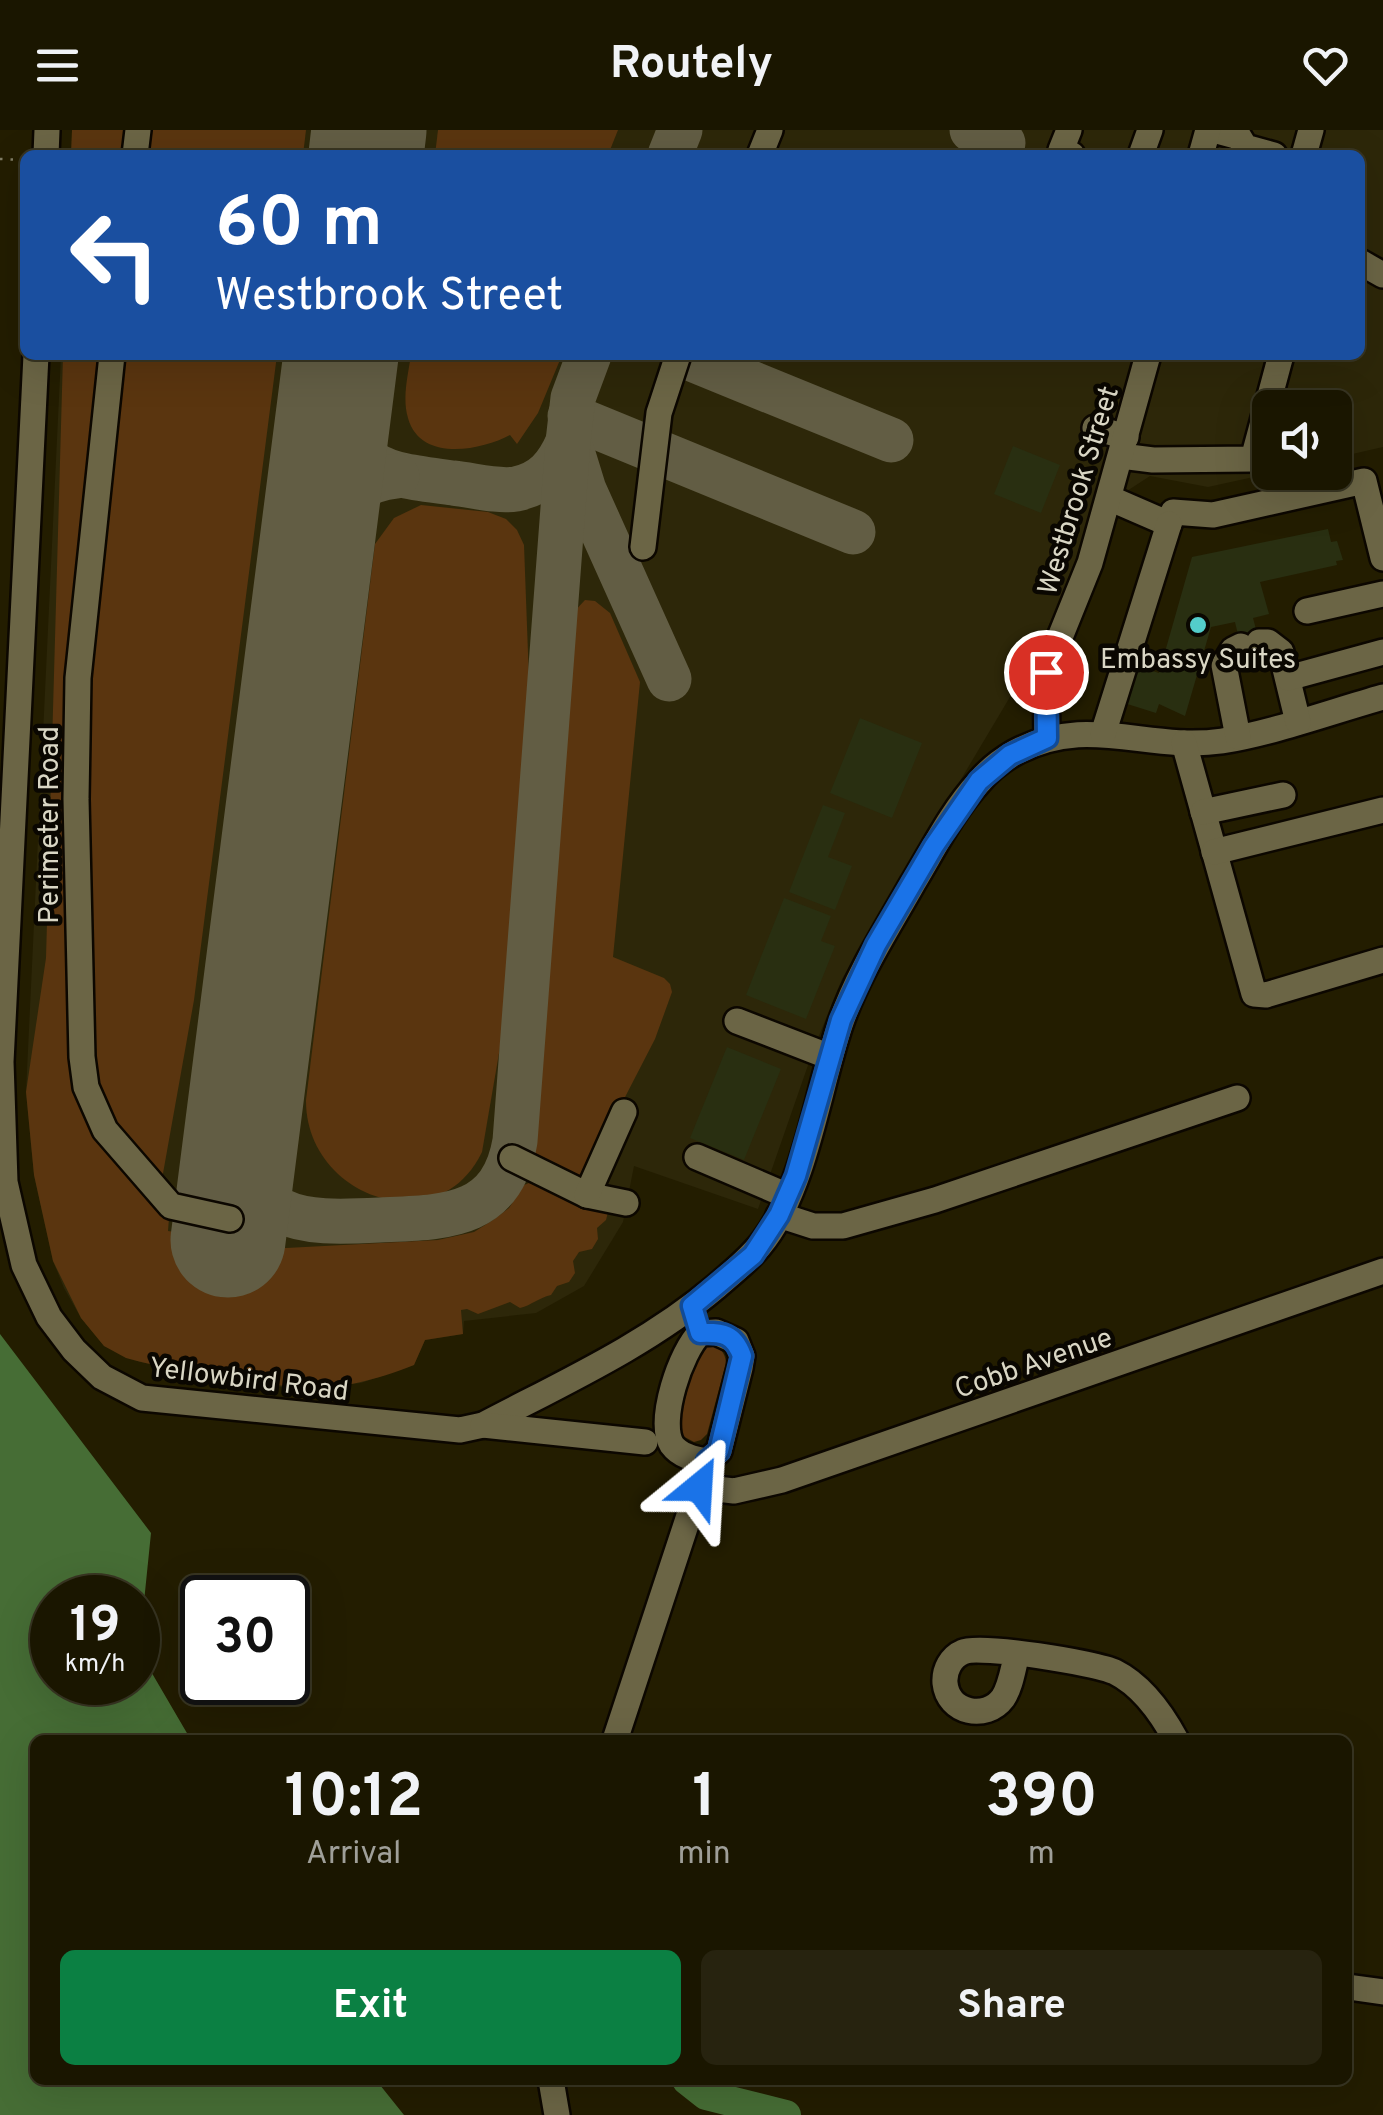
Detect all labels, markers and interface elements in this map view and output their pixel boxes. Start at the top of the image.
text: Routely [610,37,773,94]
icon: menu [30,38,85,93]
icon: heart [1298,38,1353,93]
text: 60 m [215,182,383,271]
icon: left [50,190,180,320]
text: Westbrook Street [215,269,563,326]
street label: Westbrook Street [1031,382,1129,600]
map controls [1252,390,1352,490]
button: sound [1252,390,1352,490]
marker: Embassy Suites [1187,614,1209,636]
pin [1004,630,1089,715]
place label: Embassy Suites [1100,643,1296,679]
icon: arrive [1019,645,1074,700]
street label: Perimeter Road [33,726,69,924]
street label: Cobb Avenue [950,1321,1118,1409]
street label: Yellowbird Road [147,1351,350,1411]
position arrow [647,1435,751,1539]
speed limit sign: 30 [180,1575,310,1705]
text: 19 [70,1596,120,1659]
text: km/h [65,1649,125,1681]
text: 10:12 [284,1762,423,1838]
text: 1 [692,1762,716,1838]
text: 390 [985,1762,1098,1838]
text: Arrival [306,1835,401,1875]
text: min [678,1835,731,1875]
text: m [1028,1835,1055,1875]
button: Exit [60,1950,681,2065]
button: Share [701,1950,1322,2065]

